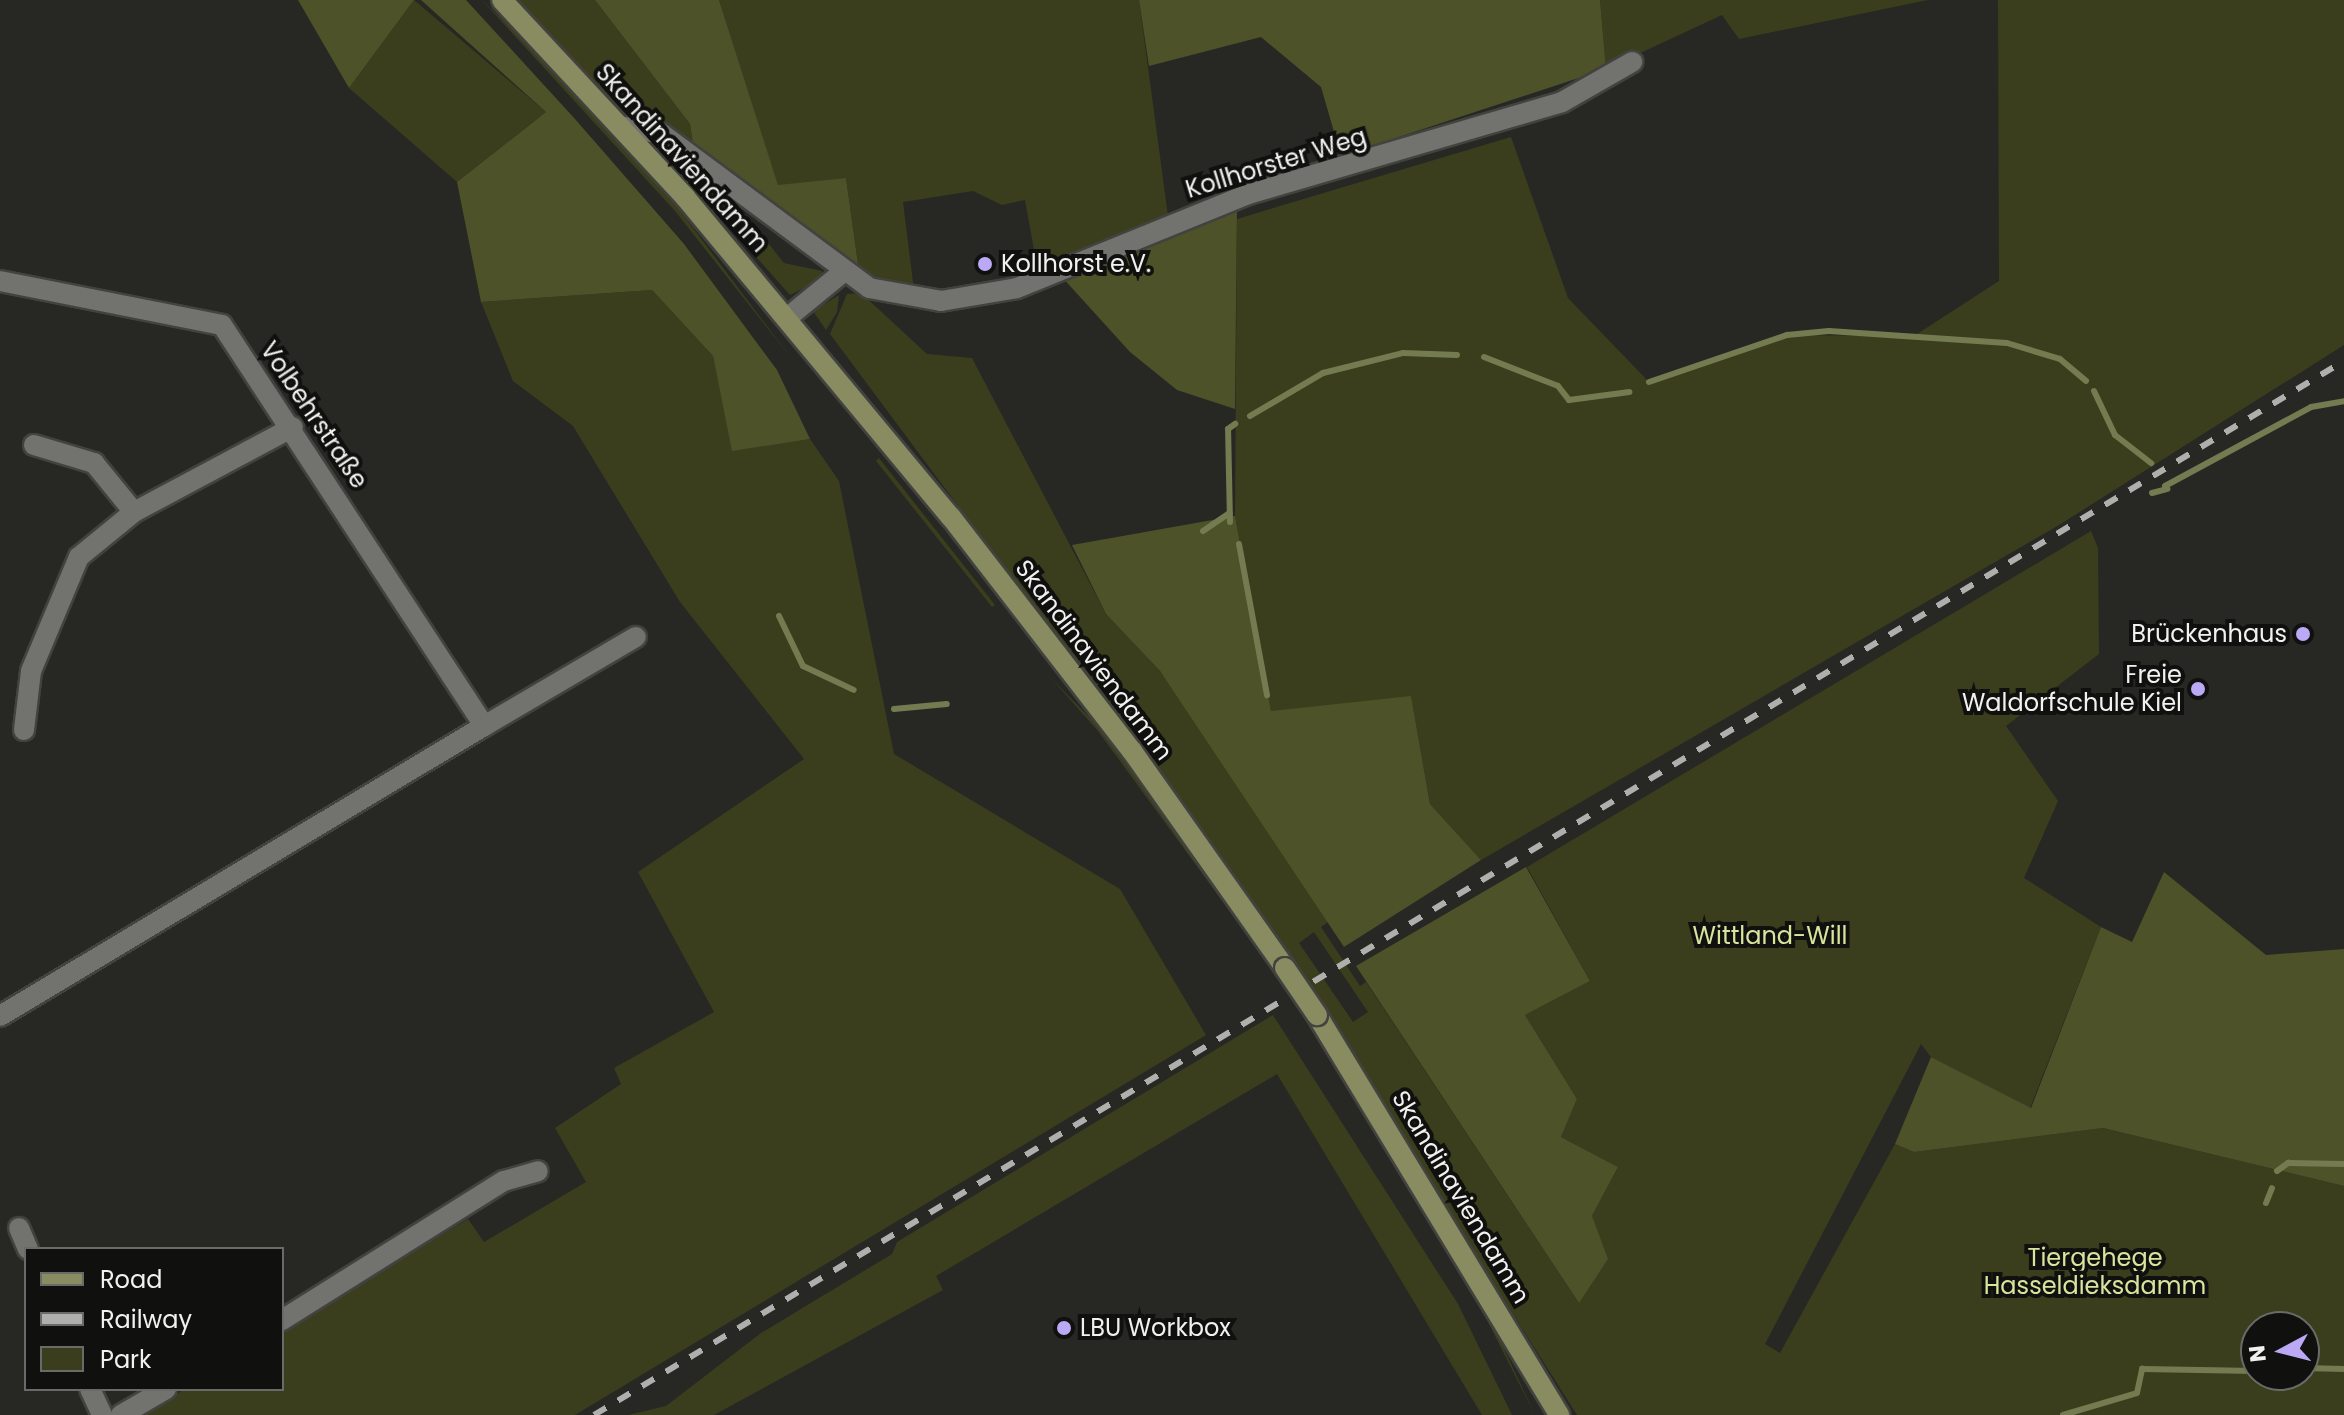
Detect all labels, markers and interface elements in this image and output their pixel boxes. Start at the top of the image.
street label: Skandinaviendamm [590,58,774,258]
street label: Kollhorster Weg [1182,122,1370,204]
place label: Kollhorst e.V. [1001,250,1151,278]
marker: Kollhorst e.V. [976,255,994,273]
street label: Volbehrstraße [254,336,374,494]
street label: Skandinaviendamm [1009,554,1179,766]
place label: Brückenhaus [2131,620,2287,648]
marker: Brückenhaus [2294,625,2312,643]
place label: Freie Waldorfschule Kiel [1962,661,2182,717]
marker: Freie Waldorfschule Kiel [2189,680,2207,698]
park label: Wittland-Will [1693,922,1847,950]
street label: Skandinaviendamm [1386,1085,1536,1309]
park label: Tiergehege Hasseldieksdamm [1984,1244,2206,1300]
legend [24,1247,284,1391]
text: Road [100,1263,162,1296]
text: Railway [100,1303,192,1336]
north arrow [2240,1311,2320,1391]
place label: LBU Workbox [1080,1314,1231,1342]
marker: LBU Workbox [1055,1319,1073,1337]
text: Park [100,1343,151,1376]
text: N [2241,1344,2274,1364]

